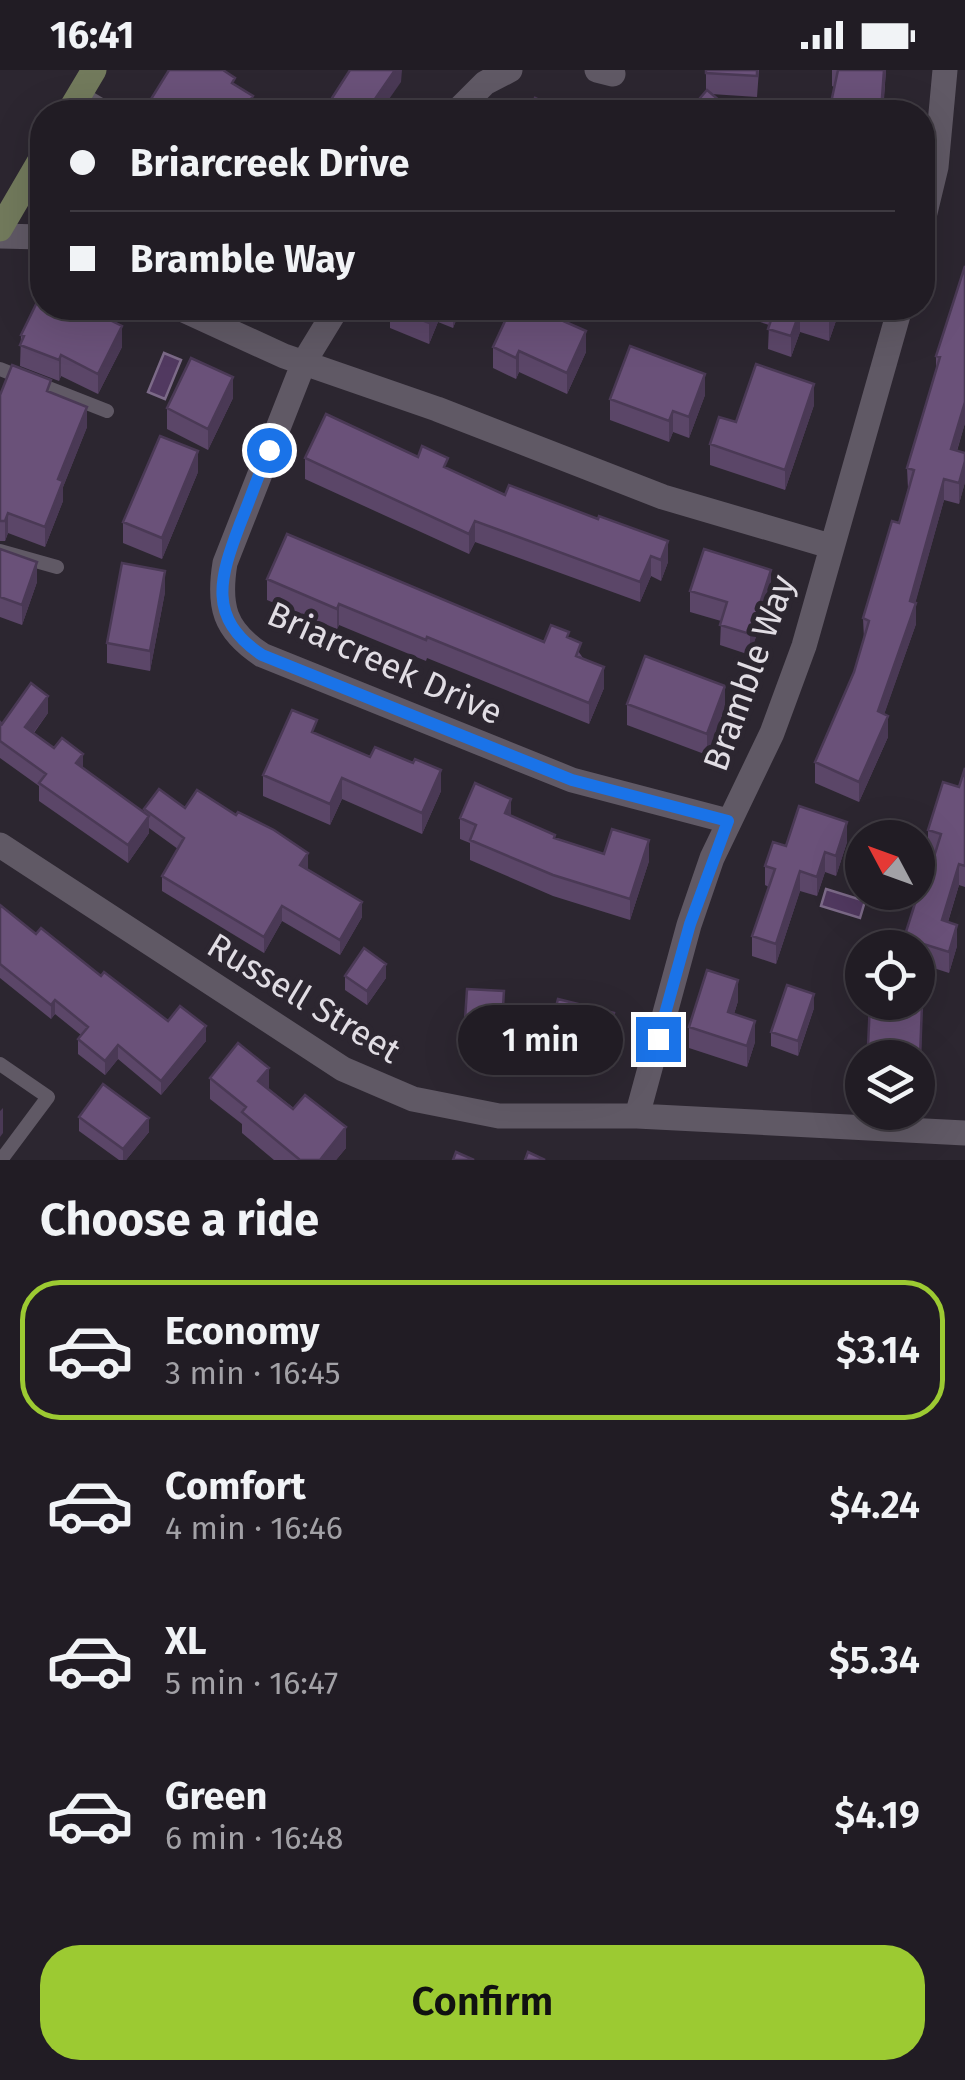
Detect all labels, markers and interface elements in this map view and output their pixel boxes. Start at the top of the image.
text: 16:41 [50,12,134,58]
text: Briarcreek Drive [130,140,409,186]
text: Bramble Way [130,236,355,282]
route start [247,428,292,473]
street label: Bramble Way [694,569,804,777]
street label: Briarcreek Drive [261,592,509,734]
north arrow [845,820,935,910]
map controls [845,820,935,1130]
street label: Russell Street [200,924,408,1072]
button: locate [845,930,935,1020]
callout: 1 min [458,1004,623,1074]
route end [636,1017,681,1062]
text: 1 min [502,1021,579,1059]
button: layers [845,1040,935,1130]
text: Choose a ride [40,1193,319,1247]
icon: car [45,1305,135,1395]
text: Economy [165,1308,320,1354]
text: $3.14 [836,1327,920,1373]
text: 3 min · 16:45 [165,1354,340,1392]
icon: car [45,1460,135,1550]
text: Comfort [165,1463,306,1509]
text: $4.24 [829,1482,920,1528]
text: 4 min · 16:46 [165,1509,343,1547]
icon: car [45,1615,135,1705]
text: XL [165,1618,207,1664]
text: $5.34 [829,1637,920,1683]
text: 5 min · 16:47 [165,1664,338,1702]
icon: car [45,1770,135,1860]
text: Green [165,1773,268,1819]
text: $4.19 [834,1792,920,1838]
text: 6 min · 16:48 [165,1819,343,1857]
button: Confirm [40,1945,925,2060]

